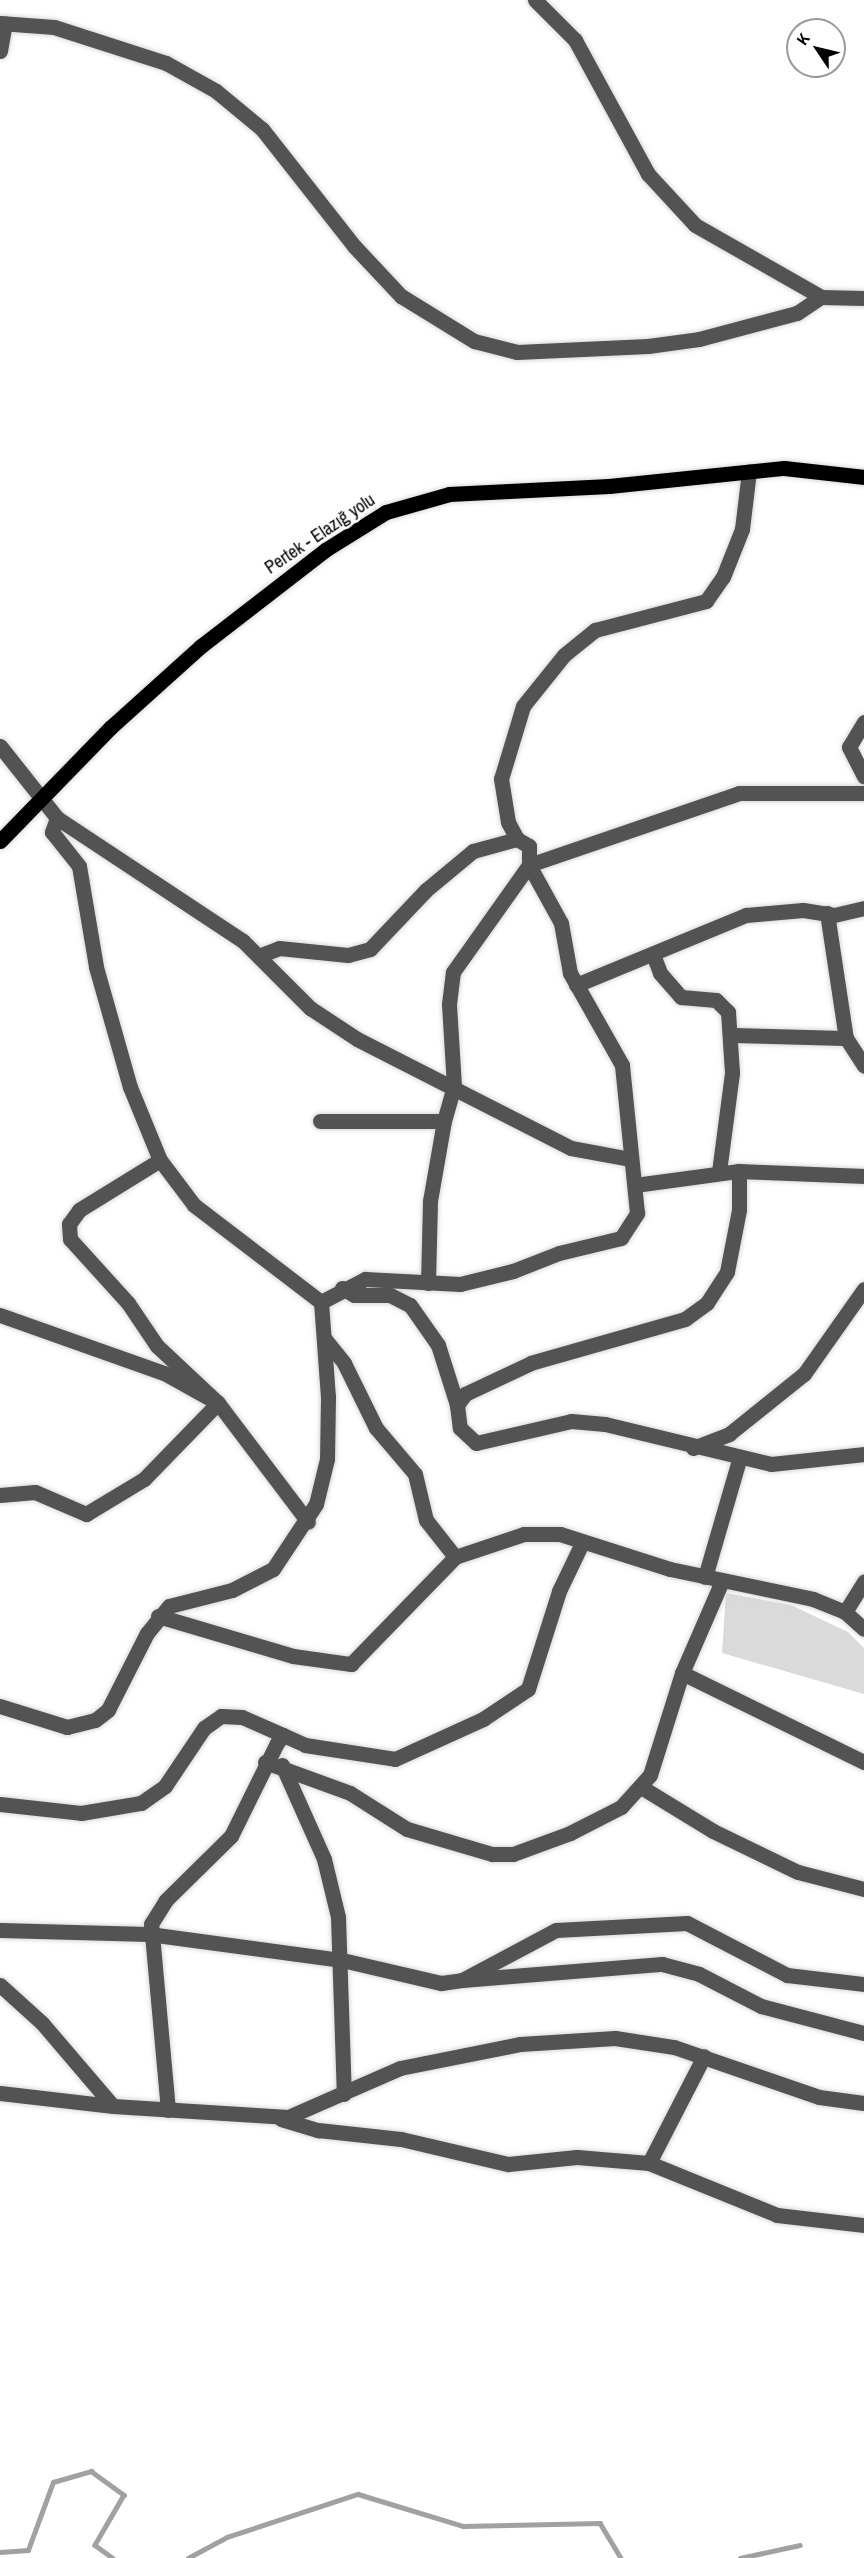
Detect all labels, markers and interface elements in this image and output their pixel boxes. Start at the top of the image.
north arrow [786,18,846,78]
text: K [791,29,815,49]
street label: Pertek - Elazığ yolu [261,489,379,579]

